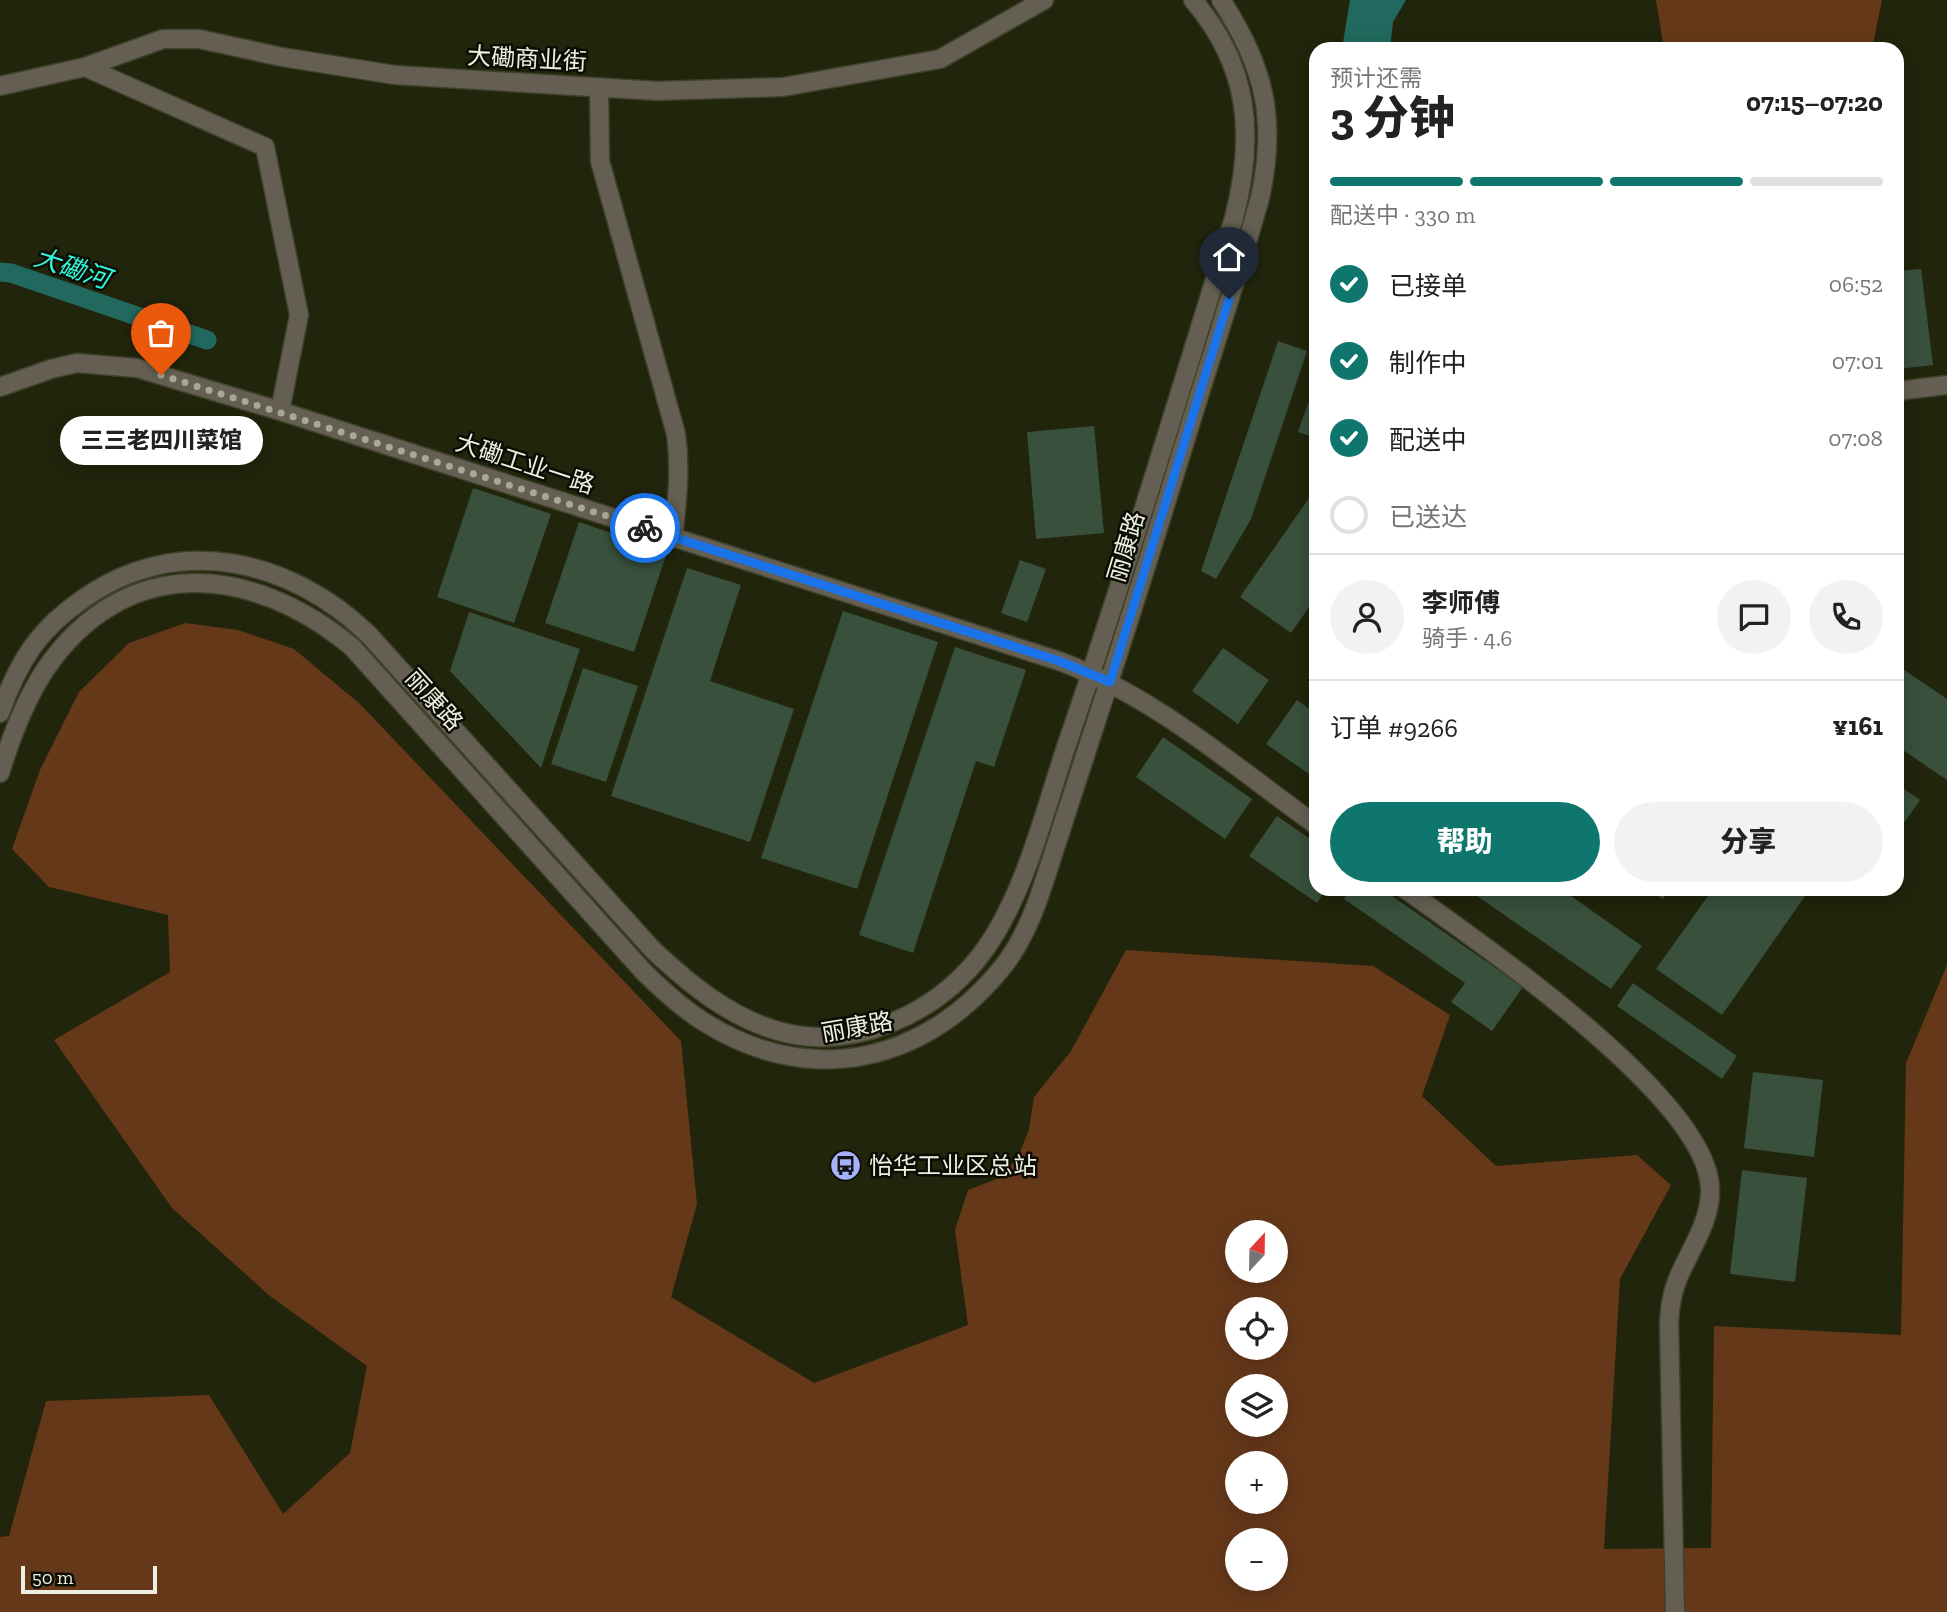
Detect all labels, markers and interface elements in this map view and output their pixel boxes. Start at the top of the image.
street label: 大磡商业街 [466,41,588,76]
text: 预计还需 [1330,64,1422,92]
text: 07:15–07:20 [1746,86,1883,118]
text: 3 分钟 [1330,91,1455,146]
text: 配送中 · 330 m [1330,201,1475,229]
pin [1199,227,1259,299]
icon: home [1210,238,1248,276]
water label: 大磡河 [30,241,119,297]
icon: check [1330,265,1368,303]
text: 已接单 [1389,270,1467,302]
text: 06:52 [1829,270,1883,298]
pin [131,303,191,375]
icon: bag [142,314,180,352]
icon: check [1330,342,1368,380]
text: 制作中 [1389,347,1467,379]
text: 07:01 [1832,347,1883,375]
callout: 三三老四川菜馆 [60,417,262,466]
icon: check [1330,419,1368,457]
text: 配送中 [1389,424,1467,456]
text: 07:08 [1828,424,1883,452]
text: 三三老四川菜馆 [81,426,242,454]
street label: 大磡工业一路 [452,427,598,500]
courier [610,493,680,563]
text: 已送达 [1389,501,1467,533]
street label: 丽康路 [1101,508,1150,586]
icon: bike [626,509,664,547]
button: person [1330,580,1404,654]
button: chat [1717,580,1791,654]
button: phone [1809,580,1883,654]
text: 李师傅 [1422,587,1500,619]
text: 骑手 · 4.6 [1422,624,1513,652]
street label: 丽康路 [400,663,469,736]
text: ¥161 [1833,710,1883,742]
text: 订单 #9266 [1330,712,1458,744]
button: 帮助 [1330,802,1600,882]
button: 分享 [1614,802,1883,882]
street label: 丽康路 [819,1006,895,1047]
bus stop icon: 怡华工业区总站 [829,1149,863,1183]
place label: 怡华工业区总站 [869,1151,1037,1180]
north arrow [1225,1220,1288,1283]
map controls [1225,1220,1288,1591]
button: locate [1225,1297,1288,1360]
button: layers [1225,1374,1288,1437]
button: + [1225,1451,1288,1514]
button: − [1225,1528,1288,1591]
scale bar [21,1563,158,1595]
text: 50 m [32,1566,73,1589]

